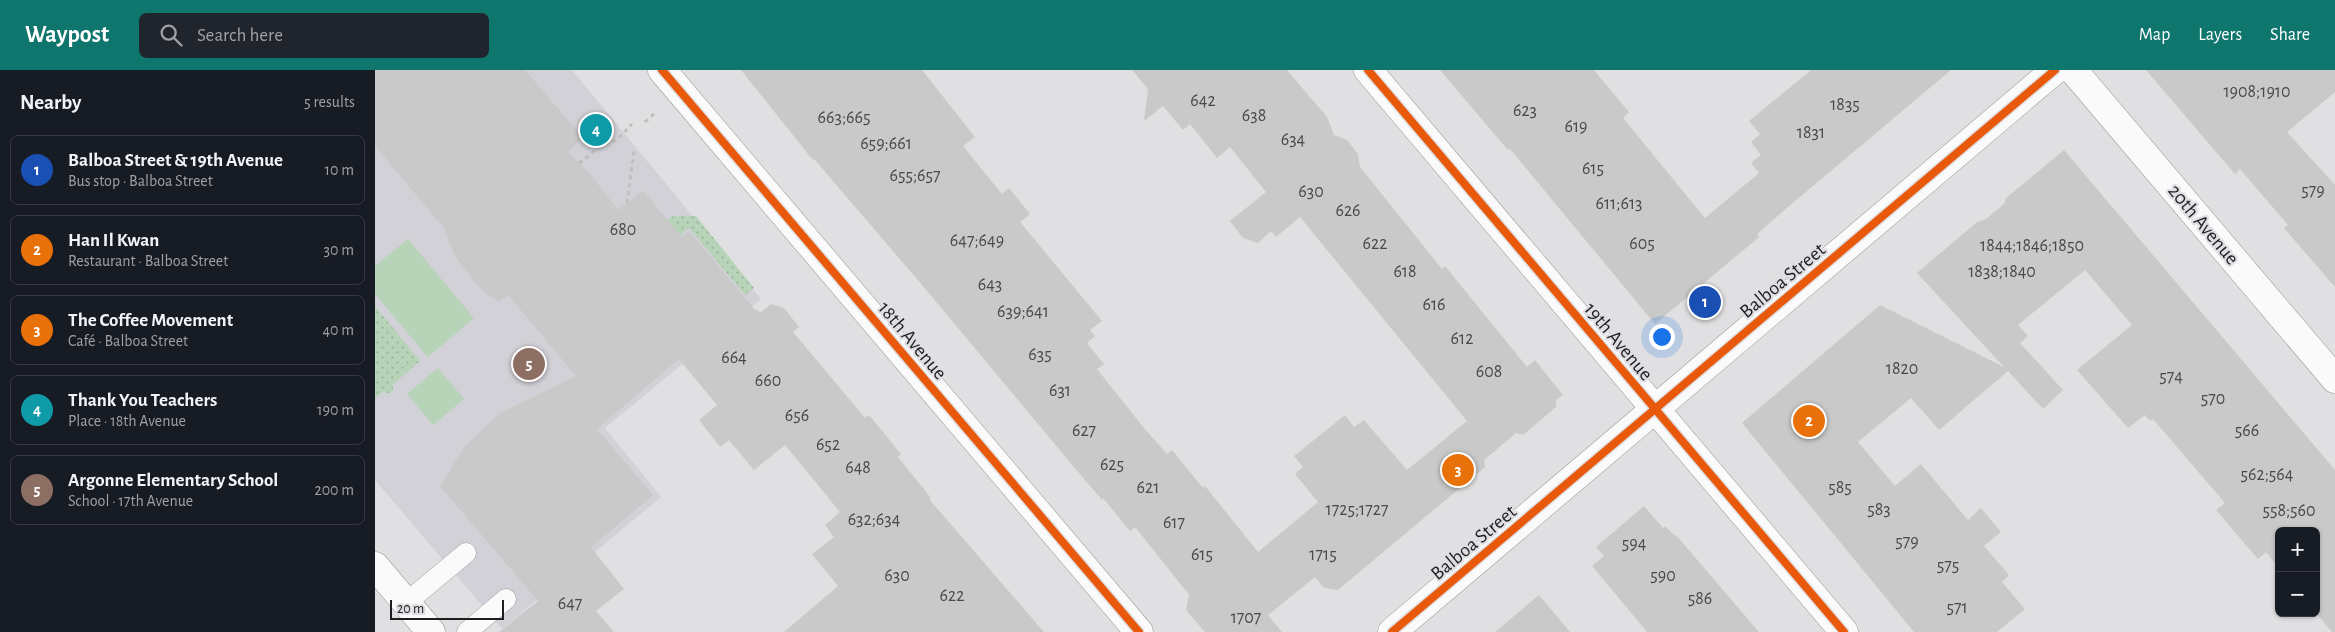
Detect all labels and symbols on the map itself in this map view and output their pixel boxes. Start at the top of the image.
house number: 1908;1910 [2223,83,2291,101]
house number: 642 [1190,92,1216,110]
house number: 1835 [1830,96,1860,114]
house number: 623 [1513,102,1537,120]
house number: 638 [1242,107,1266,125]
house number: 663;665 [818,109,870,127]
pin: 4 [580,111,612,149]
house number: 619 [1564,118,1588,136]
house number: 1831 [1797,124,1825,142]
house number: 634 [1281,131,1306,149]
house number: 659;661 [860,135,912,153]
house number: 615 [1582,160,1604,178]
house number: 655;657 [889,167,941,185]
street label: 20th Avenue [2164,181,2242,269]
house number: 579 [2301,182,2325,200]
house number: 630 [1298,183,1324,201]
house number: 611;613 [1595,195,1643,213]
house number: 626 [1335,202,1361,220]
house number: 680 [610,221,636,239]
house number: 647;649 [950,232,1004,250]
house number: 622 [1363,235,1387,253]
house number: 605 [1629,235,1655,253]
house number: 1844;1846;1850 [1980,237,2084,255]
street label: Balboa Street [1736,239,1830,322]
house number: 618 [1393,263,1417,281]
house number: 1838;1840 [1968,263,2036,281]
house number: 643 [978,276,1002,294]
pin: 1 [1689,283,1721,321]
house number: 616 [1422,296,1446,314]
street label: 18th Avenue [874,298,950,383]
street label: 19th Avenue [1580,299,1656,384]
house number: 639;641 [997,303,1049,321]
your location [1649,324,1675,350]
house number: 612 [1451,330,1473,348]
pin: 5 [513,345,545,383]
house number: 635 [1028,346,1052,364]
house number: 664 [721,349,747,367]
house number: 1820 [1886,360,1918,378]
house number: 608 [1476,363,1502,381]
house number: 574 [2159,368,2183,386]
house number: 660 [755,372,781,390]
house number: 631 [1049,382,1071,400]
house number: 570 [2201,390,2225,408]
pin: 2 [1793,402,1825,440]
house number: 656 [785,407,809,425]
house number: 627 [1072,422,1096,440]
house number: 566 [2235,422,2259,440]
house number: 652 [816,436,840,454]
pin: 3 [1442,451,1474,489]
house number: 625 [1100,456,1124,474]
house number: 648 [845,459,871,477]
house number: 562;564 [2241,466,2294,484]
house number: 621 [1137,479,1159,497]
house number: 585 [1828,479,1852,497]
house number: 1725;1727 [1326,501,1388,519]
street label: Balboa Street [1427,501,1521,584]
house number: 583 [1867,501,1891,519]
house number: 558;560 [2262,502,2316,520]
house number: 632;634 [848,511,901,529]
house number: 617 [1163,514,1185,532]
house number: 579 [1895,533,1919,551]
house number: 594 [1622,535,1647,553]
house number: 615 [1191,546,1213,564]
house number: 1715 [1309,546,1337,564]
house number: 575 [1937,557,1959,575]
house number: 630 [884,567,910,585]
house number: 590 [1650,567,1676,585]
house number: 622 [940,587,964,605]
house number: 586 [1688,590,1712,608]
house number: 647 [558,595,582,613]
scale bar [390,597,504,620]
house number: 571 [1946,599,1968,617]
house number: 1707 [1231,609,1261,627]

